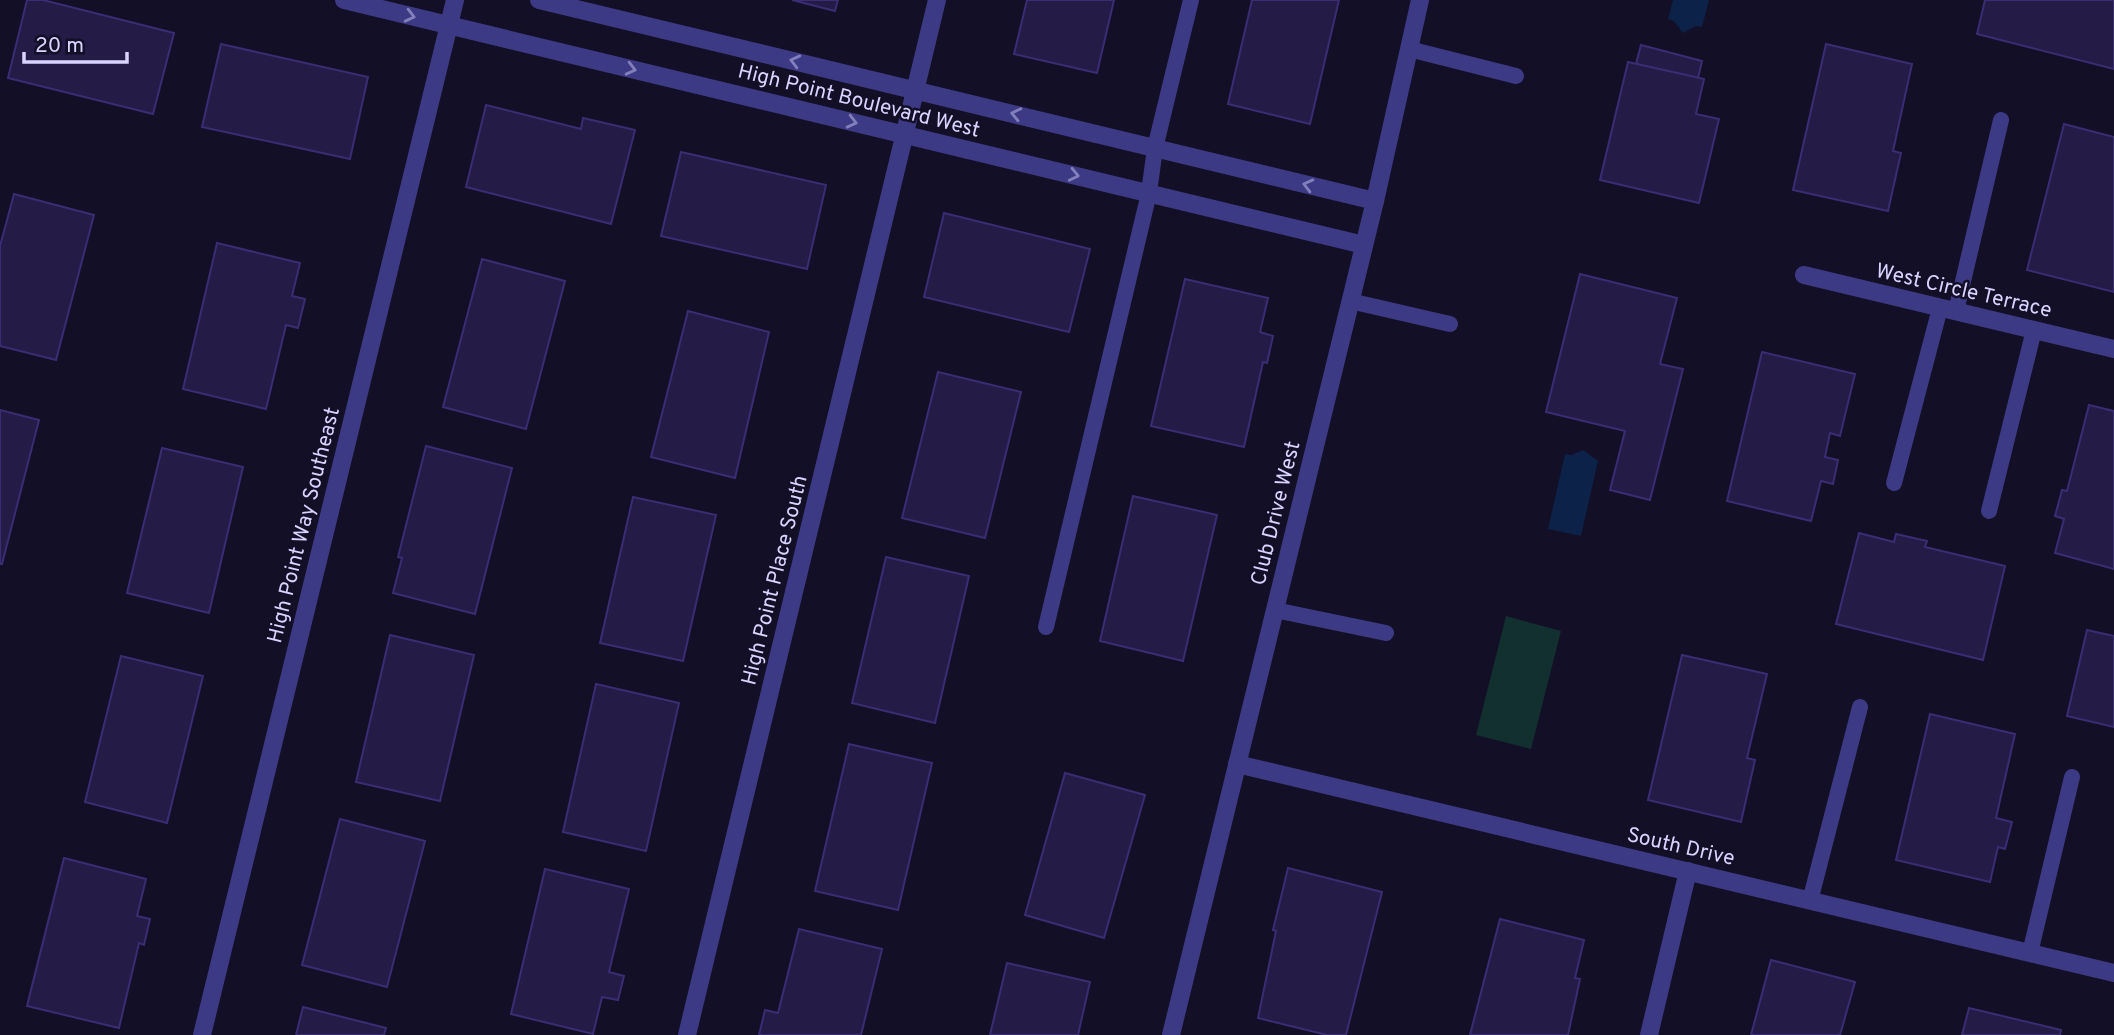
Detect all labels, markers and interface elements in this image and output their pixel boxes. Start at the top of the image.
one-way arrow [404,8,416,22]
scale bar [24,21,128,65]
text: 20 m [35,33,84,60]
one-way arrow [789,55,801,70]
street label: High Point Boulevard West [735,58,983,145]
one-way arrow [625,61,637,75]
one-way arrow [1010,108,1022,123]
one-way arrow [846,114,858,128]
one-way arrow [1068,167,1080,181]
one-way arrow [1303,179,1315,193]
street label: West Circle Terrace [1873,258,2054,325]
street label: High Point Way Southeast [262,405,347,646]
street label: Club Drive West [1245,438,1307,588]
street label: High Point Place South [736,473,815,688]
street label: South Drive [1624,822,1737,873]

